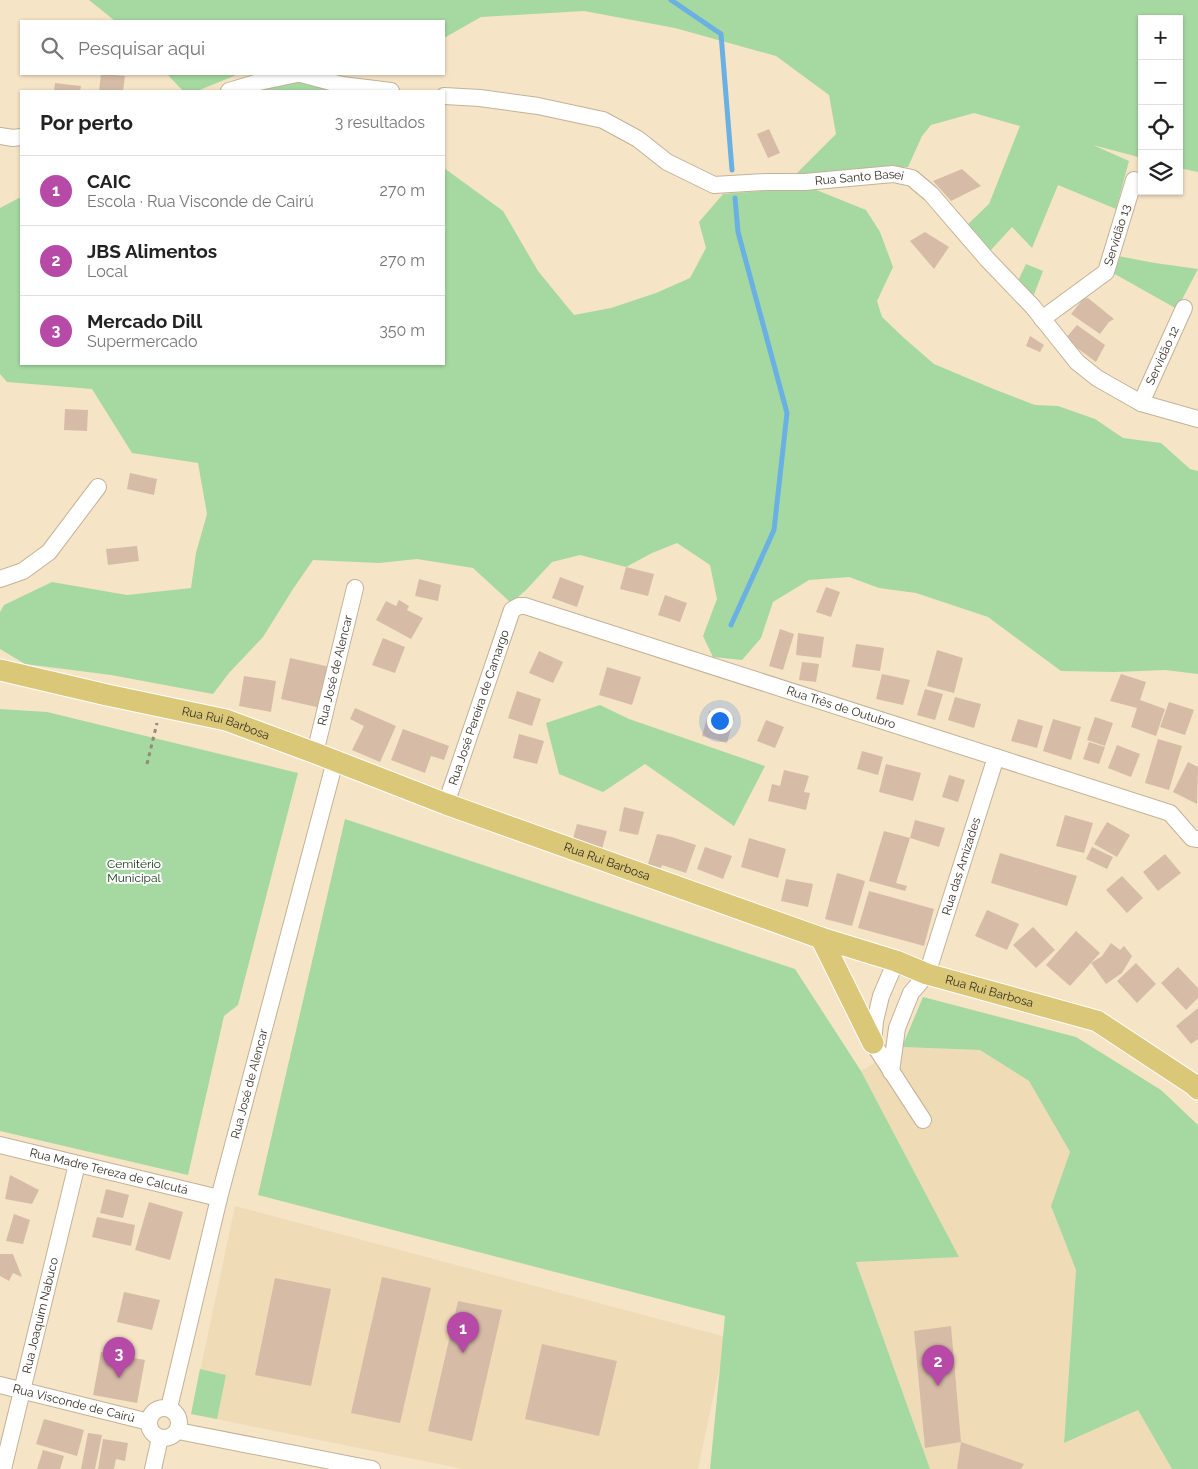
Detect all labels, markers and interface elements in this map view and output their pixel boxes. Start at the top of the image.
map controls [1138,15,1183,195]
button: + [1138,15,1183,60]
search box [20,20,445,75]
icon: search [38,34,66,62]
text: Pesquisar aqui [78,37,205,59]
button: − [1138,60,1183,105]
button: locate [1138,105,1183,150]
text: Por perto [40,110,133,135]
text: 3 resultados [335,113,425,132]
button: layers [1138,150,1183,195]
street label: Rua Santo Basei [814,167,905,188]
text: CAIC [87,170,131,192]
text: 1 [52,181,60,200]
text: 270 m [380,181,425,200]
text: Escola · Rua Visconde de Cairú [87,192,314,211]
street label: Servidão 13 [1101,203,1133,267]
text: JBS Alimentos [87,240,217,262]
text: 2 [51,251,61,270]
text: 270 m [380,251,425,270]
text: Local [87,262,128,281]
text: Mercado Dill [87,310,202,332]
text: 3 [52,321,60,340]
text: 350 m [379,321,425,340]
street label: Servidão 12 [1143,324,1182,387]
text: Supermercado [87,332,198,351]
street label: Rua José de Alencar [315,613,355,727]
street label: Rua José Pereira de Camargo [446,628,512,787]
street label: Rua Três de Outubro [785,683,897,732]
street label: Rua Rui Barbosa [181,704,271,743]
your location [707,708,733,734]
street label: Rua das Amizades [939,816,983,917]
street label: Rua Rui Barbosa [562,840,652,883]
park label: Cemitério Municipal [107,857,162,885]
street label: Rua Rui Barbosa [944,972,1035,1010]
street label: Rua José de Alencar [228,1027,271,1140]
street label: Rua Madre Tereza de Calcutá [28,1145,189,1197]
street label: Rua Joaquim Nabuco [19,1256,61,1375]
pin: 1 [447,1312,479,1353]
pin: 3 [103,1337,135,1378]
pin: 2 [922,1345,954,1386]
street label: Rua Visconde de Cairú [11,1381,136,1425]

